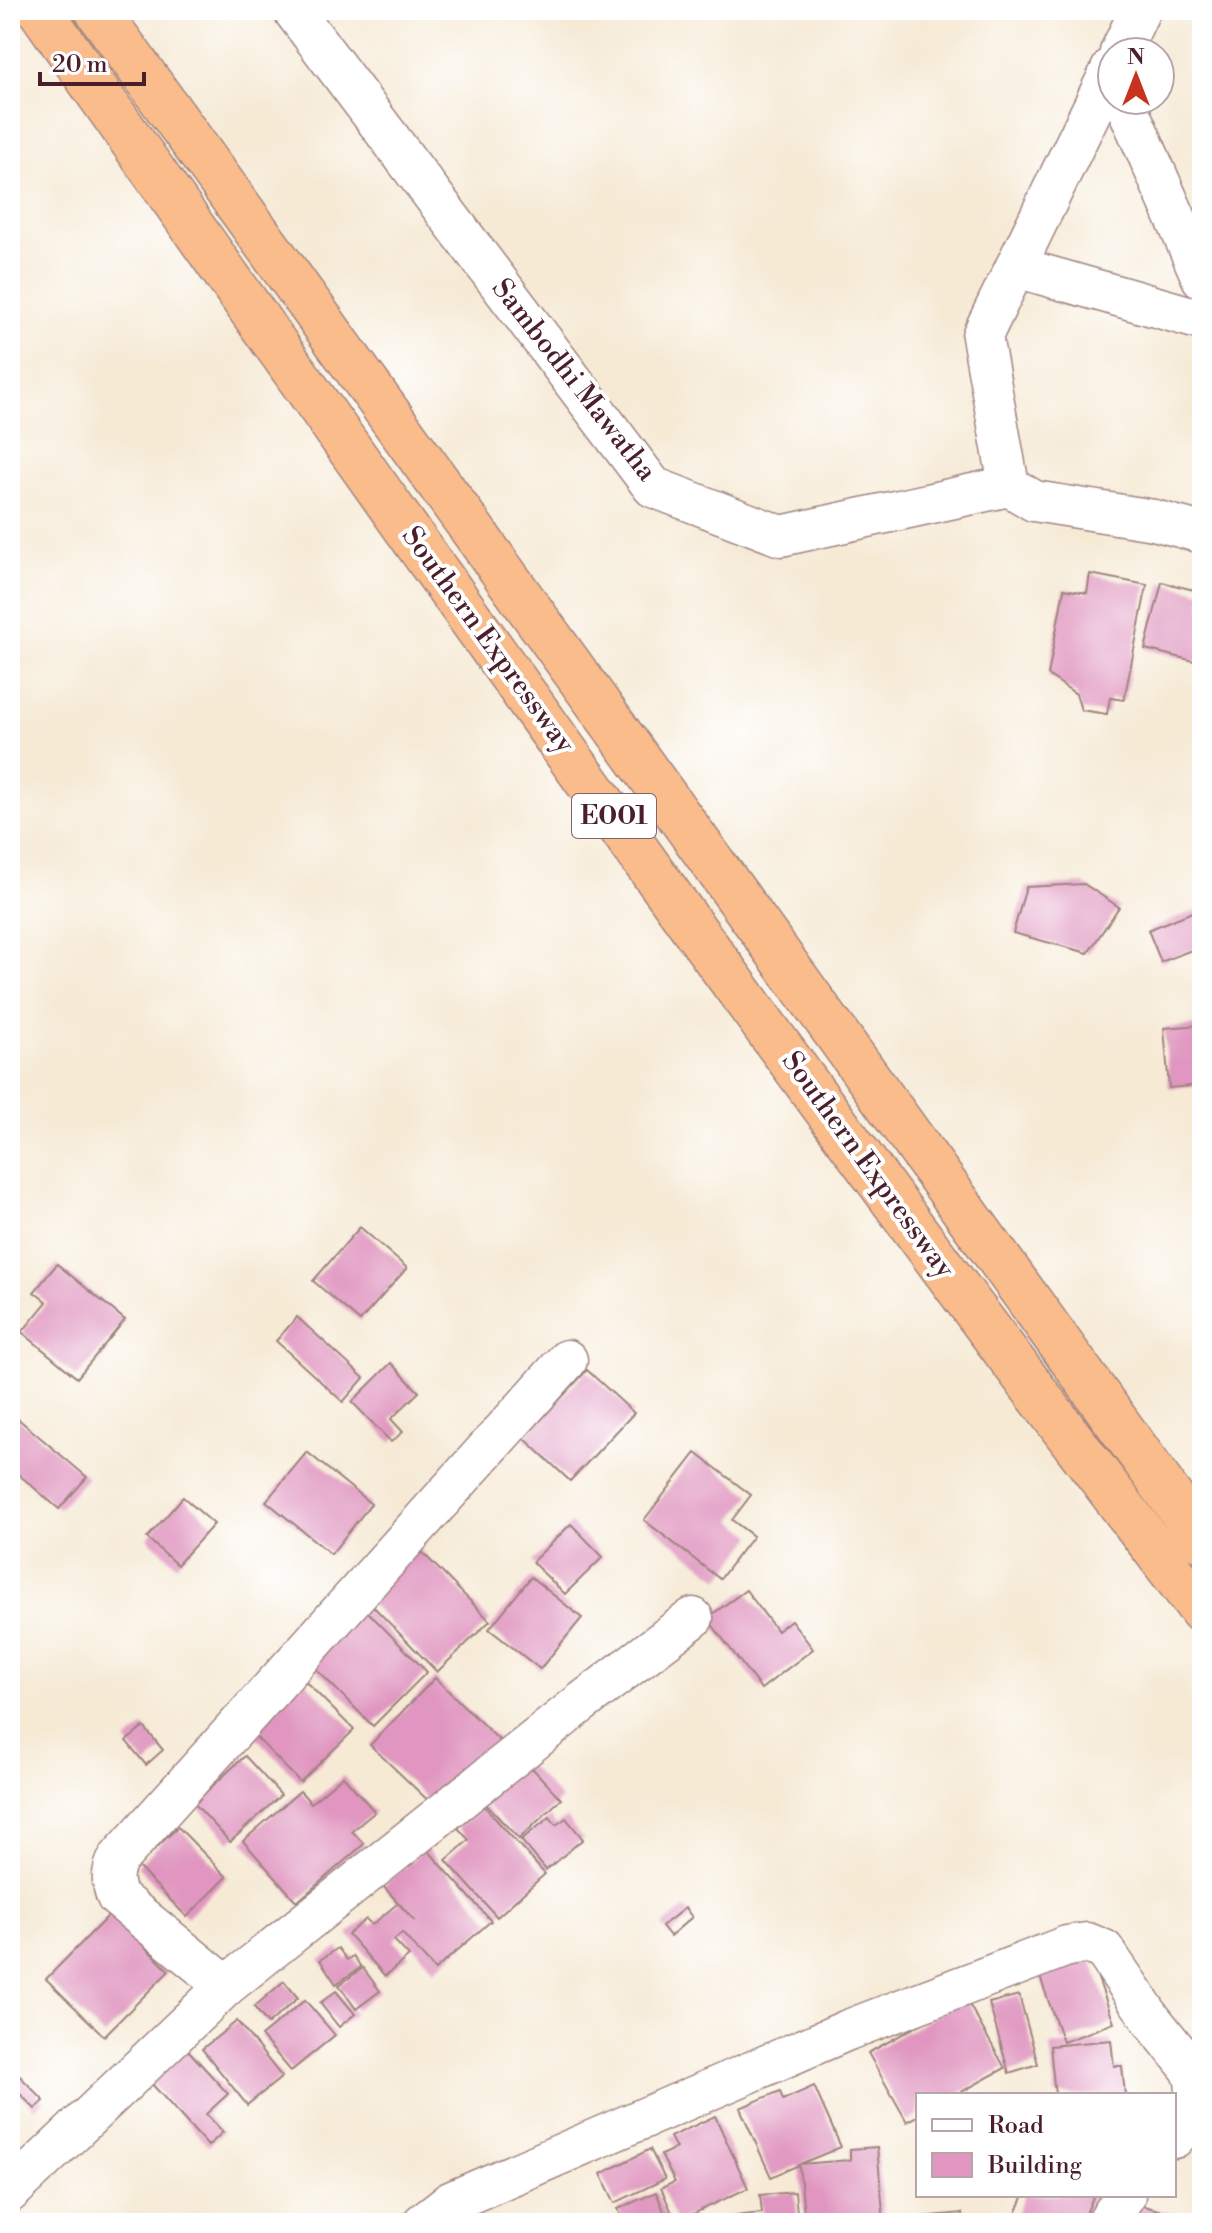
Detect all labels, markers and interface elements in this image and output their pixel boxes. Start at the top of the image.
scale bar [40,36,144,86]
north arrow [1096,36,1176,116]
text: N [1127,44,1145,71]
text: 20 m [52,50,108,80]
street label: Sambodhi Mawatha [484,272,665,489]
street label: Southern Expressway [394,520,582,760]
road number: E001 [572,794,656,838]
street label: Southern Expressway [774,1045,962,1285]
legend [916,2093,1176,2197]
text: Road [988,2111,1044,2141]
text: Building [987,2151,1082,2181]

